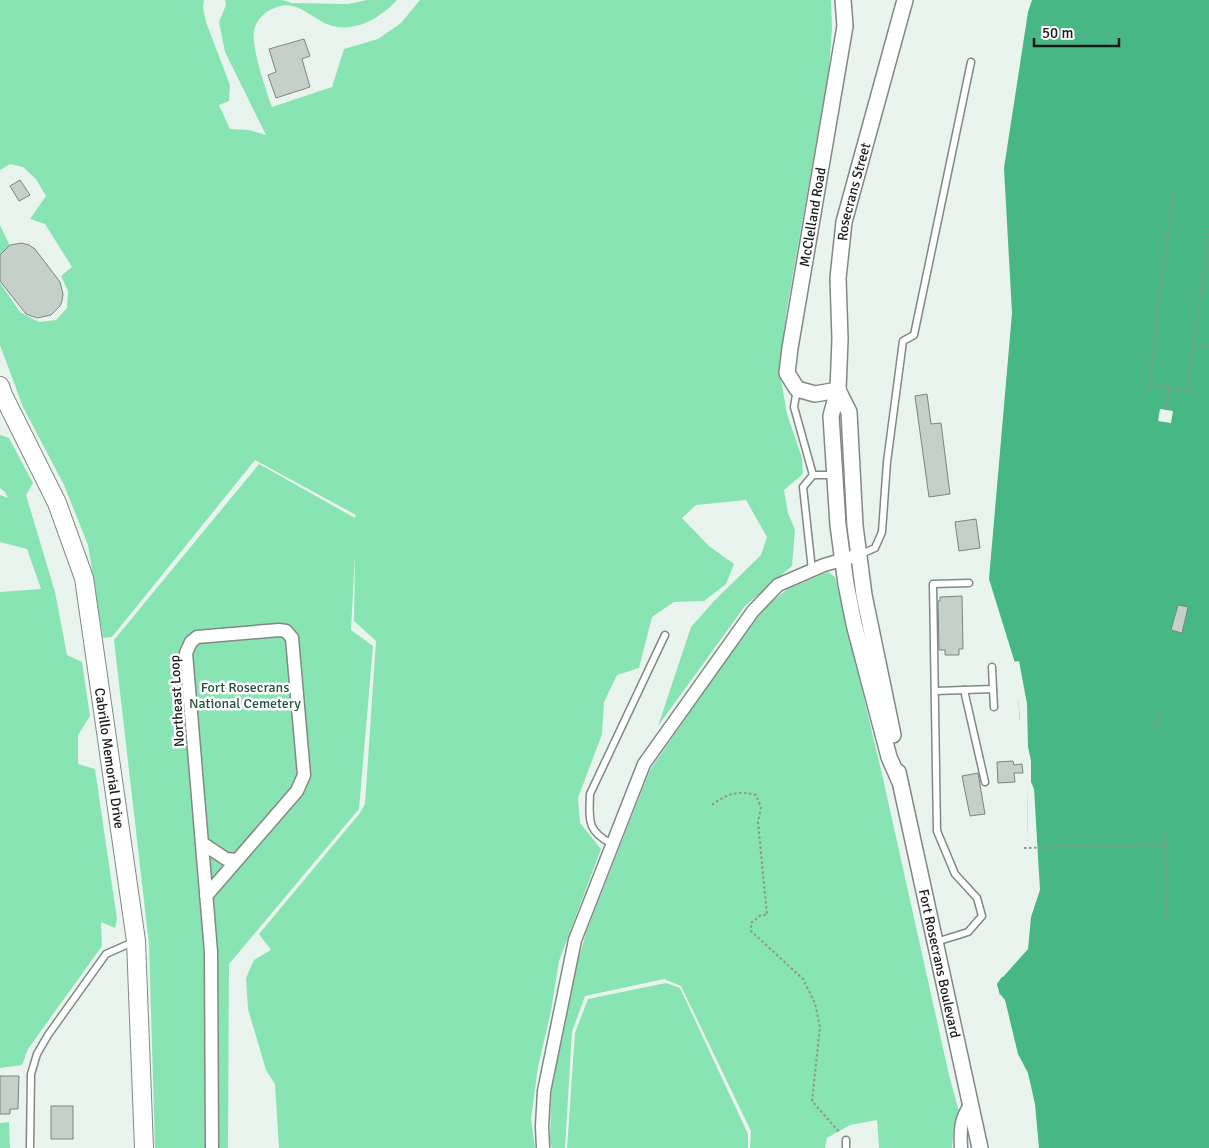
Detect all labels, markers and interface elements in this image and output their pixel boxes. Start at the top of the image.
scale bar [1034,15,1119,47]
text: 50 m [1042,24,1073,42]
street label: Rosecrans Street [834,141,874,242]
street label: McClelland Road [796,166,829,268]
street label: Northeast Loop [166,655,188,747]
park label: Fort Rosecrans National Cemetery [189,679,301,712]
street label: Cabrillo Memorial Drive [91,687,128,830]
street label: Fort Rosecrans Boulevard [915,887,964,1040]

